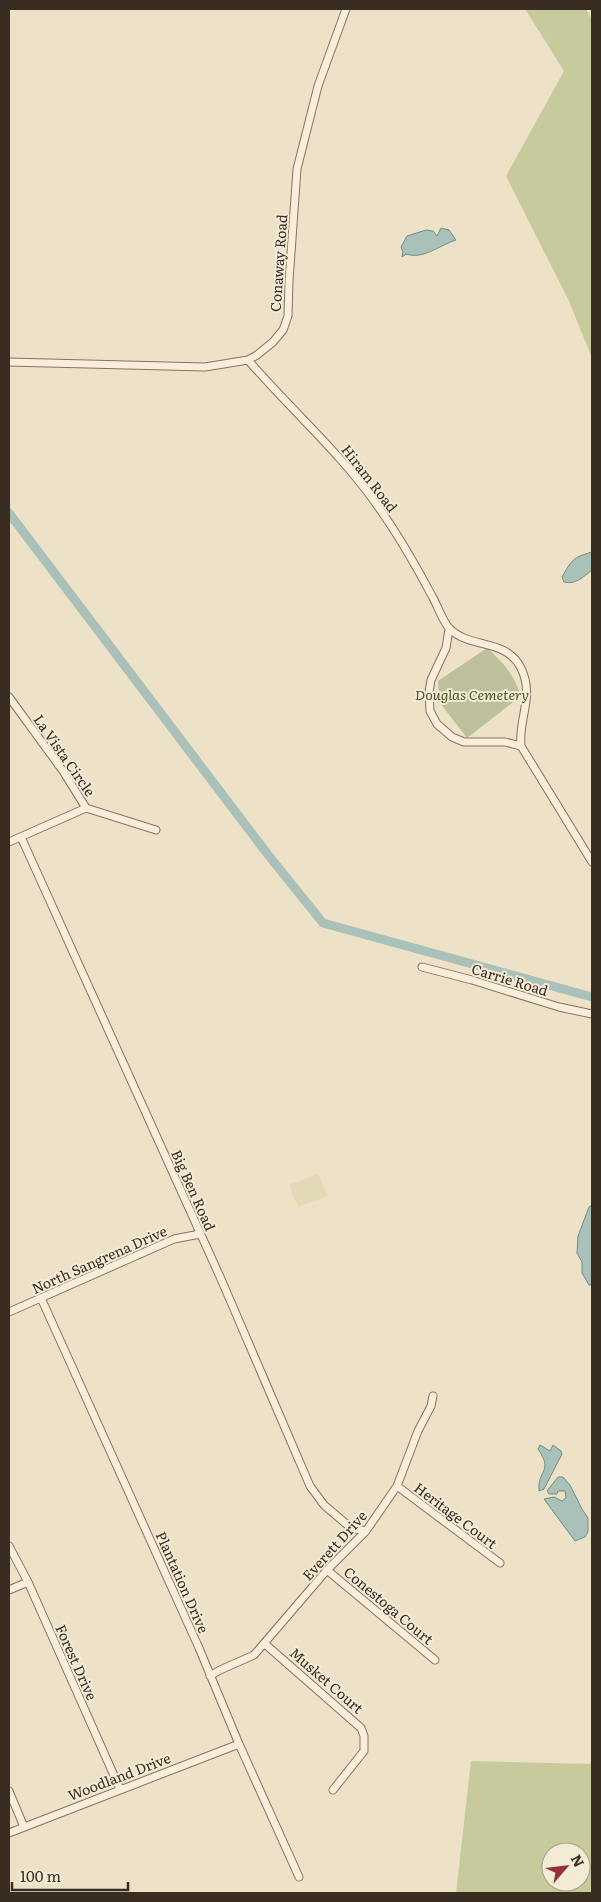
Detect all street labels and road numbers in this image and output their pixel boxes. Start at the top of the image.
street label: Conaway Road [265,213,291,312]
street label: Hiram Road [337,440,403,516]
street label: La Vista Circle [29,710,101,800]
street label: Carrie Road [469,958,551,1000]
street label: Big Ben Road [167,1146,221,1234]
street label: North Sangrena Drive [28,1220,170,1298]
street label: Heritage Court [410,1477,502,1553]
street label: Everett Drive [297,1506,371,1584]
street label: Plantation Drive [152,1528,214,1636]
street label: Conestoga Court [340,1562,438,1649]
street label: Forest Drive [51,1621,103,1703]
street label: Musket Court [286,1642,368,1718]
street label: Woodland Drive [65,1747,173,1805]

